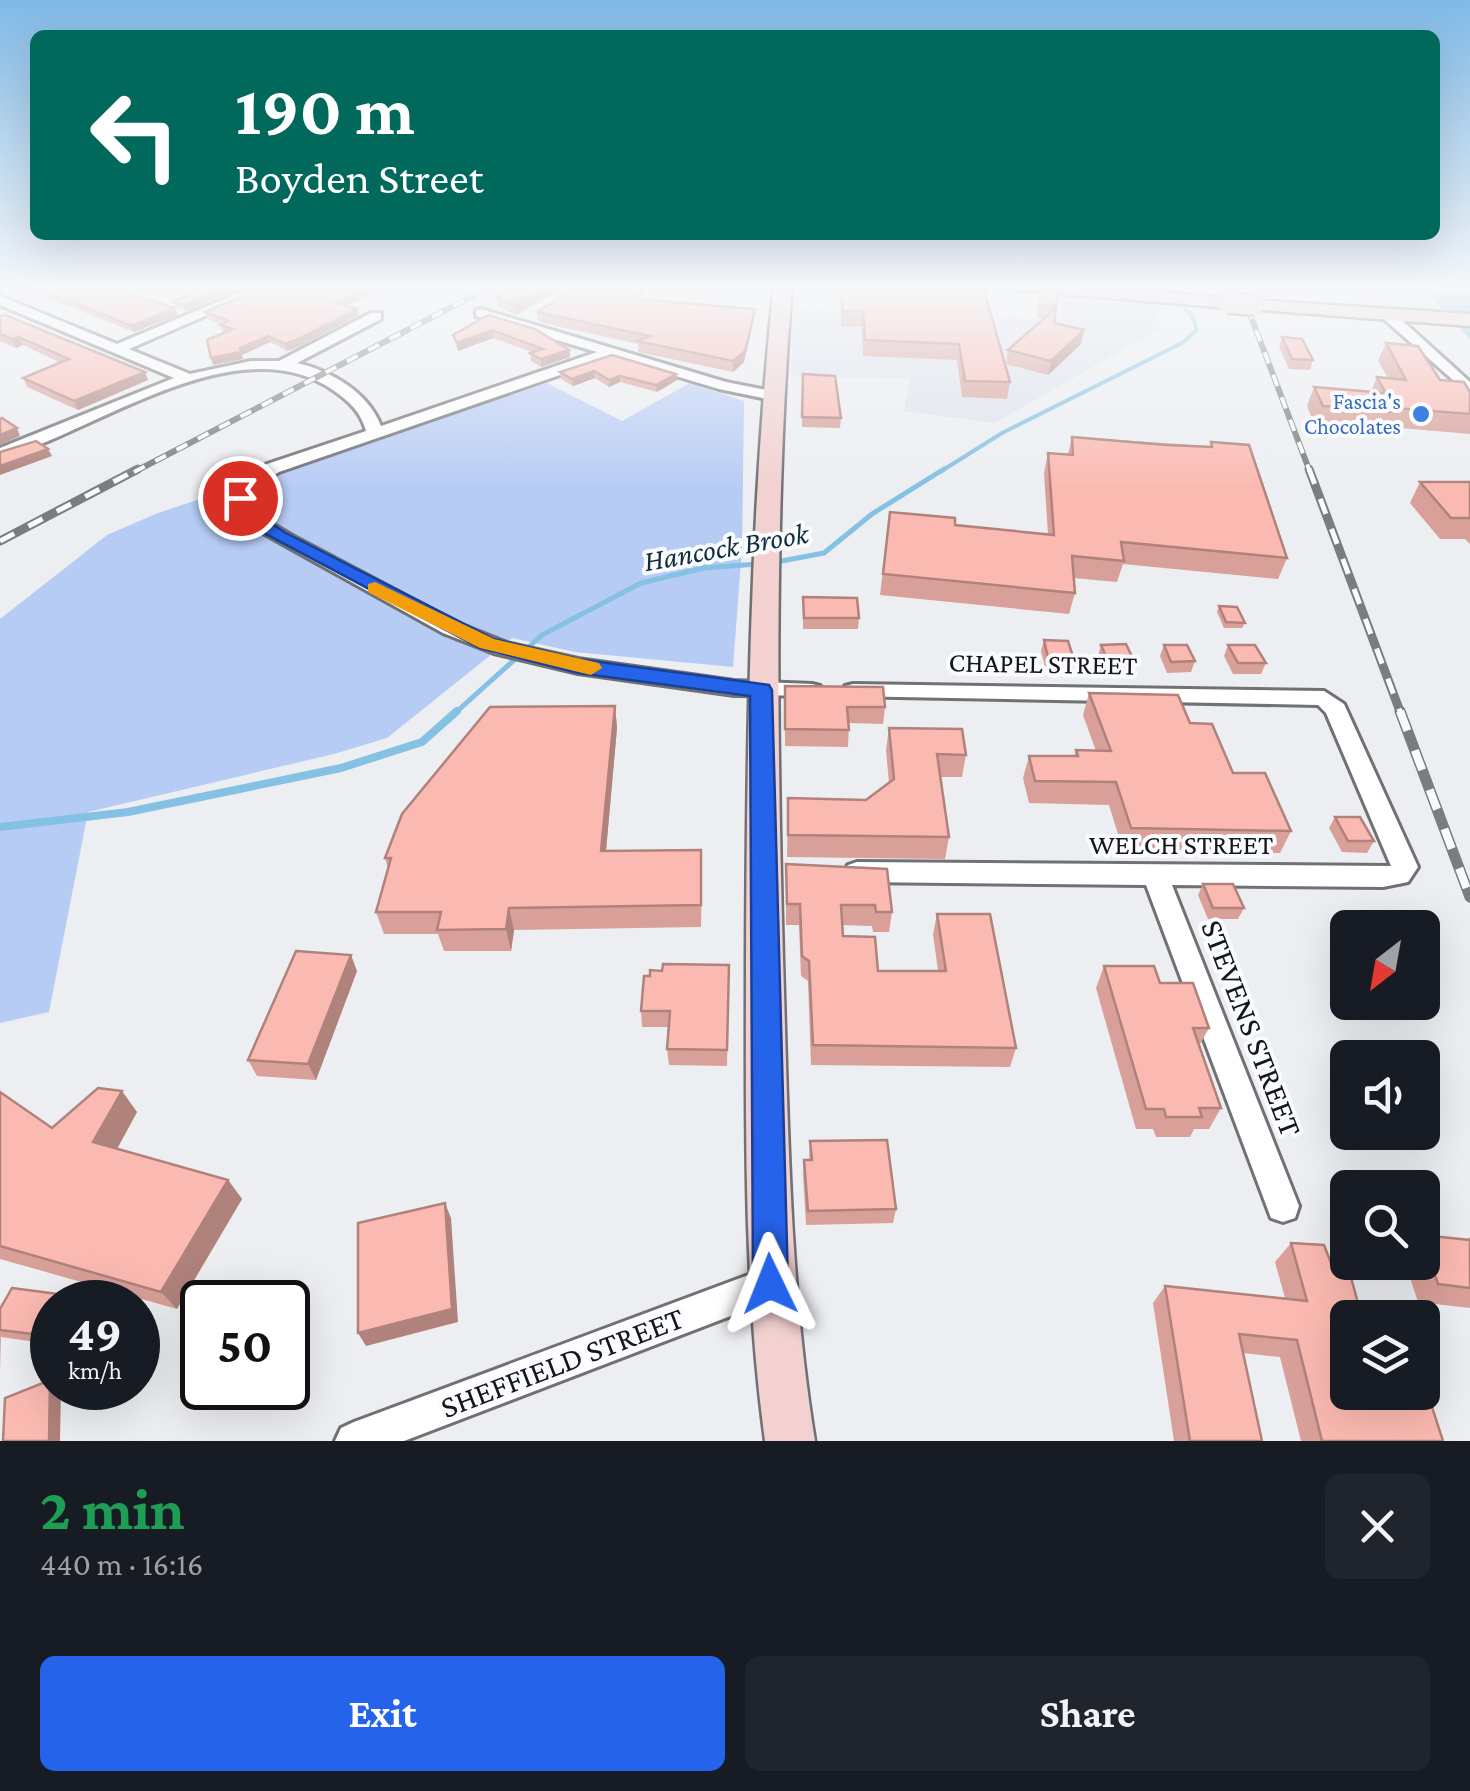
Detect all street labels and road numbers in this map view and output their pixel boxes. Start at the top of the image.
street label: CHAPEL STREET [948,646,1138,681]
street label: WELCH STREET [1089,829,1273,860]
street label: STEVENS STREET [1194,915,1310,1141]
street label: SHEFFIELD STREET [435,1299,689,1425]

